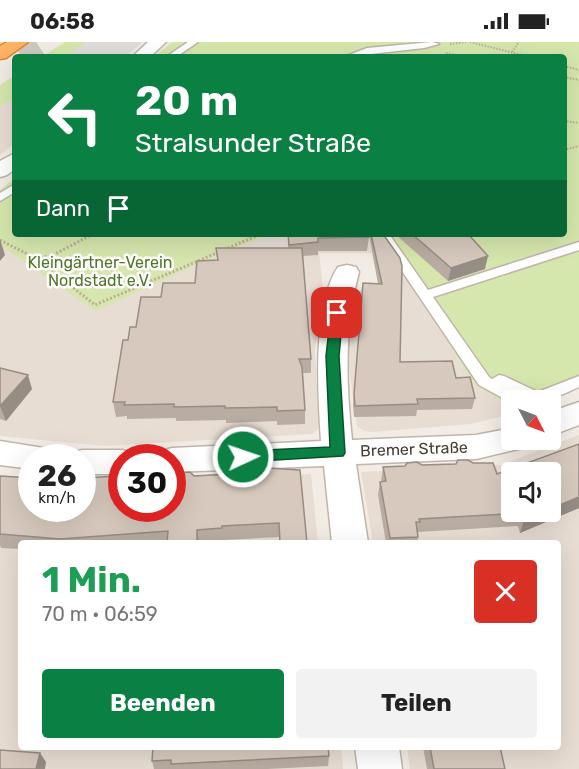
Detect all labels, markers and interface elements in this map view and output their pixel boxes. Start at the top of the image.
text: 06:58 [30,8,95,35]
text: 20 m [135,76,238,126]
icon: left [36,78,114,156]
text: Stralsunder Straße [135,127,371,159]
icon: arrive [102,192,135,225]
text: Dann [36,195,90,222]
park label: Kleingärtner-Verein Nordstadt e.V. [28,253,173,290]
pin [311,287,362,338]
icon: arrive [320,296,353,329]
north arrow [501,390,561,450]
map controls [501,390,561,522]
position arrow [211,425,275,489]
street label: Bremer Straße [360,438,468,460]
speed limit sign: 30 [108,444,186,522]
text: 26 [37,458,77,494]
button: sound [501,462,561,522]
text: km/h [38,489,76,507]
text: 1 Min. [42,558,141,601]
button: close [474,560,537,623]
text: 70 m · 06:59 [42,602,158,626]
button: Beenden [42,669,284,738]
button: Teilen [296,669,537,738]

